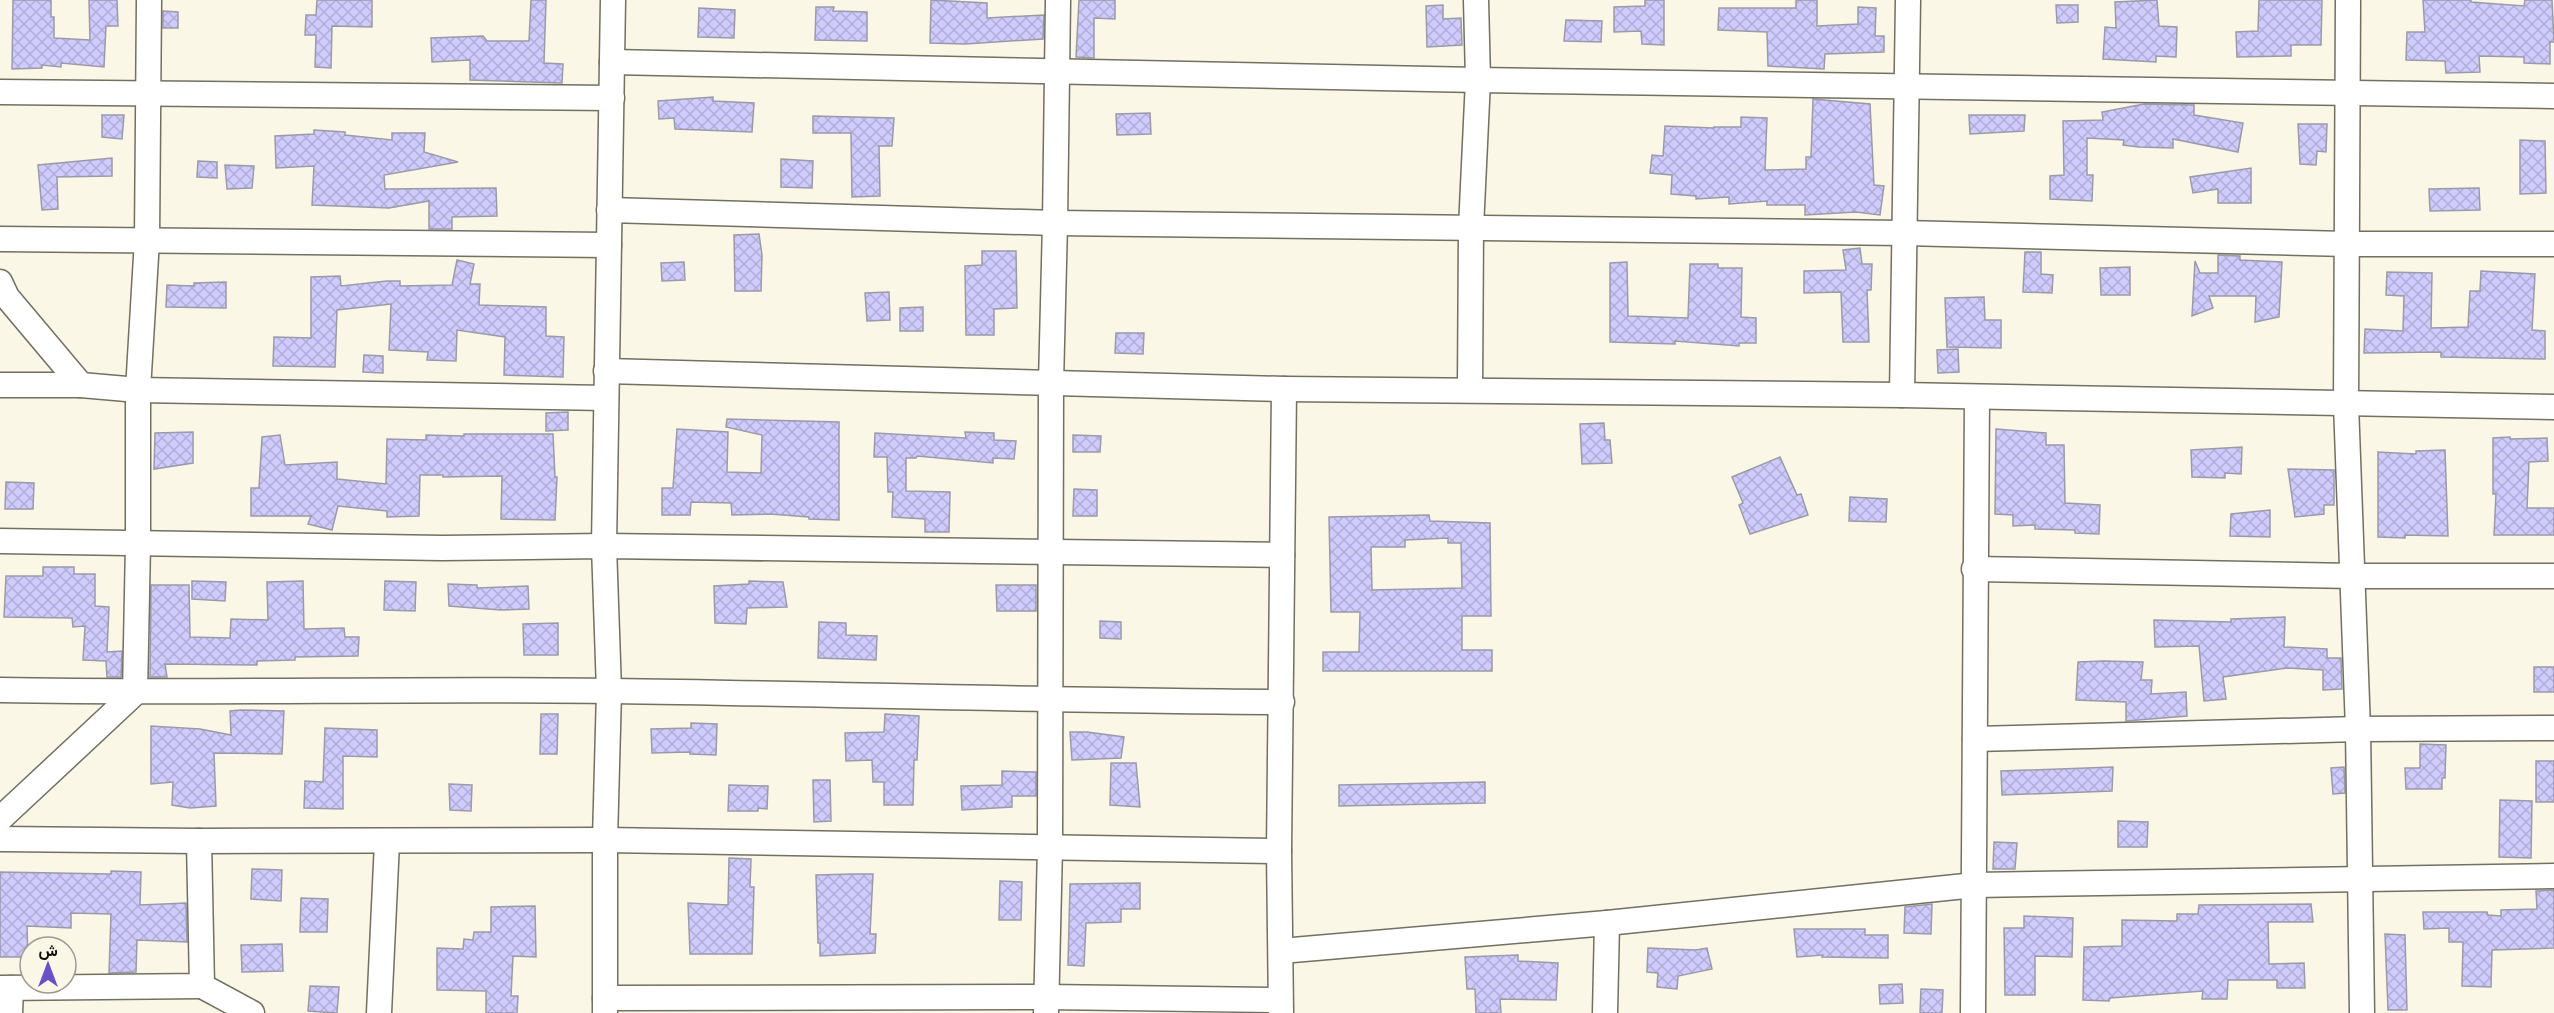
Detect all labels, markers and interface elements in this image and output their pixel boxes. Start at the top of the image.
north arrow [18,935,78,995]
text: ش [38,940,58,960]

